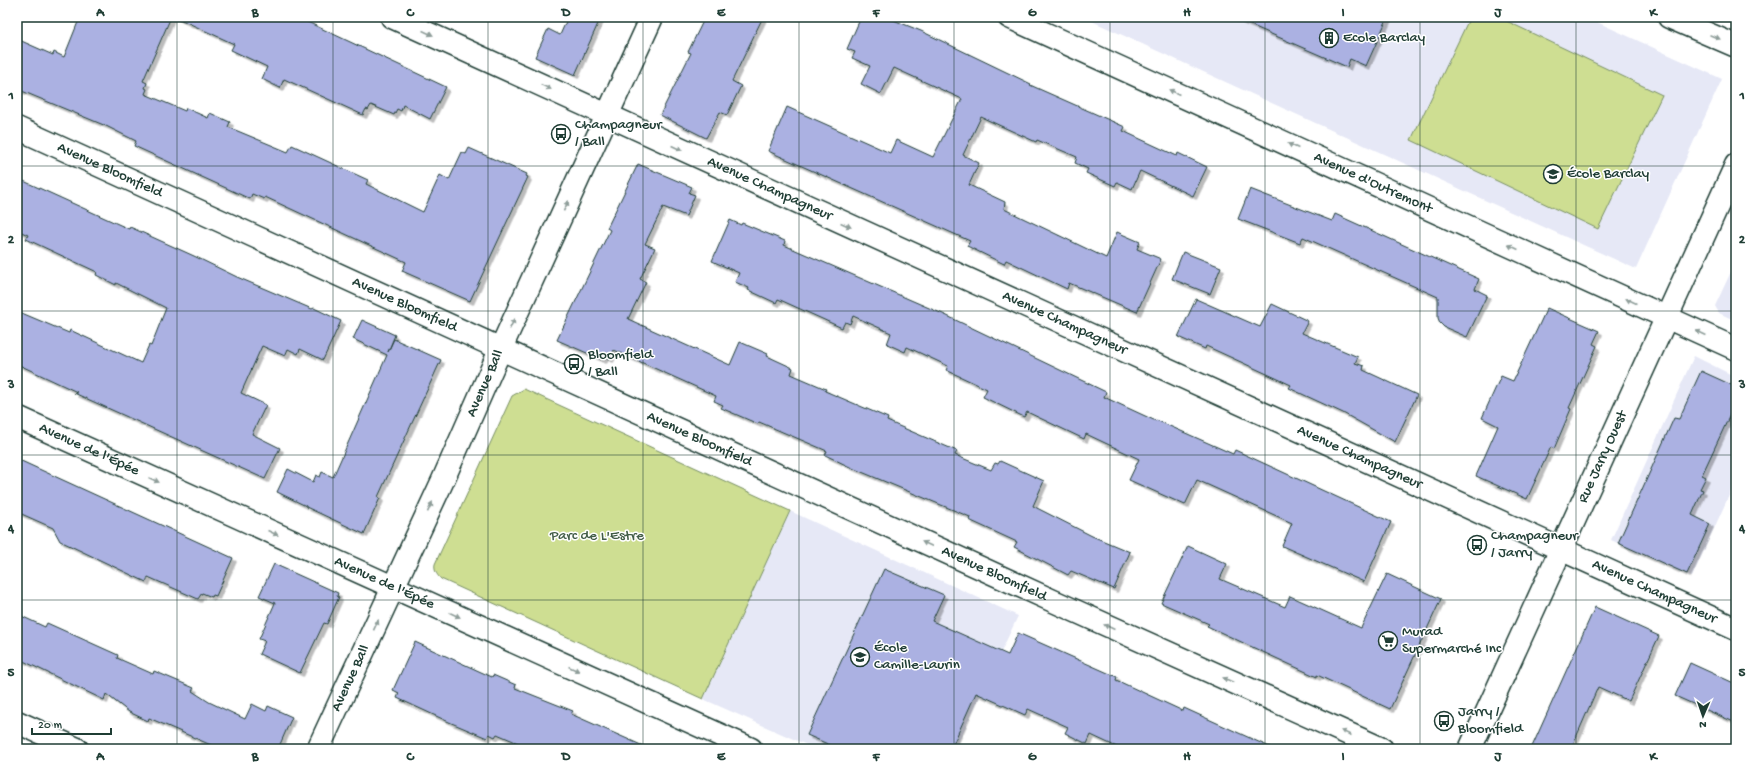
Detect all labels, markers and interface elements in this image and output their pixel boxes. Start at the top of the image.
text: A [95,6,105,21]
text: B [251,6,260,21]
text: C [405,6,415,21]
text: D [561,6,571,21]
text: E [717,6,726,21]
text: F [872,6,881,21]
text: G [1028,6,1037,21]
text: H [1183,6,1191,21]
text: I [1341,6,1345,21]
text: J [1494,6,1503,21]
text: K [1648,6,1658,21]
building icon: Ecole Barclay [1318,27,1340,49]
place label: Ecole Barclay [1343,29,1426,47]
one-way arrow [422,30,433,36]
one-way arrow [1710,34,1721,40]
one-way arrow [540,84,552,90]
text: 1 [7,89,14,104]
one-way arrow [1169,89,1180,95]
text: 1 [1738,89,1745,104]
place label: Champagneur / Ball [575,116,663,151]
bus stop icon: Champagneur / Ball [550,123,572,145]
street label: Avenue Bloomfield [54,139,166,203]
one-way arrow [1286,143,1298,149]
one-way arrow [671,145,682,151]
street label: Avenue d'Outremont [1311,148,1437,219]
street label: Avenue Champagneur [704,153,837,226]
school or university icon: École Barclay [1542,163,1564,185]
place label: École Barclay [1567,165,1650,183]
one-way arrow [563,200,569,212]
one-way arrow [840,222,852,228]
text: 2 [8,233,15,248]
text: 2 [1739,233,1746,248]
one-way arrow [1507,244,1518,250]
street label: Avenue Bloomfield [349,273,461,337]
street label: Avenue Champagneur [999,287,1131,360]
one-way arrow [1625,298,1637,304]
one-way arrow [509,319,515,330]
one-way arrow [1696,330,1707,336]
place label: Bloomfield / Ball [587,346,654,381]
street label: Avenue Ball [463,347,508,420]
bus stop icon: Bloomfield / Ball [563,353,585,375]
text: 3 [7,378,15,393]
text: 3 [1738,378,1746,393]
street label: Rue Jarry Ouest [1574,406,1633,506]
street label: Avenue Bloomfield [644,408,756,472]
street label: Avenue de l'Épée [36,419,142,480]
street label: Avenue Champagneur [1294,421,1426,494]
one-way arrow [149,477,161,483]
one-way arrow [427,501,433,512]
text: 4 [7,522,15,537]
text: 4 [1738,522,1746,537]
park label: Parc de L'Estre [549,527,644,545]
place label: Champagneur / Jarry [1491,527,1579,562]
one-way arrow [267,530,278,536]
bus stop icon: Champagneur / Jarry [1466,534,1488,556]
one-way arrow [921,541,933,547]
street label: Avenue Bloomfield [939,542,1051,606]
street label: Avenue de l'Épée [331,553,437,614]
street label: Avenue Champagneur [1589,556,1721,629]
one-way arrow [450,612,461,618]
one-way arrow [373,619,379,630]
one-way arrow [1103,623,1115,629]
place label: Murad Supermarché Inc [1402,623,1502,658]
supermarket icon: Murad Supermarché Inc [1377,630,1399,652]
place label: École Camille-Laurin [874,639,960,674]
street label: Avenue Ball [328,642,374,714]
school or university icon: École Camille-Laurin [849,646,871,668]
text: 5 [8,666,15,681]
one-way arrow [568,666,580,672]
text: 5 [1739,666,1746,681]
one-way arrow [1222,677,1233,683]
north arrow [1683,696,1723,736]
place label: Jarry / Bloomfield [1457,703,1524,738]
scale bar [32,710,111,736]
bus stop icon: Jarry / Bloomfield [1433,710,1455,732]
text: N [1699,718,1707,730]
text: 20 m [38,719,63,733]
one-way arrow [1341,730,1352,736]
text: A [95,750,105,765]
text: B [251,750,260,765]
text: C [405,750,415,765]
text: D [561,750,571,765]
text: E [717,750,726,765]
text: F [872,750,881,765]
text: G [1028,750,1037,765]
text: H [1183,750,1191,765]
text: I [1341,750,1345,765]
text: J [1494,750,1503,765]
text: K [1648,750,1658,765]

